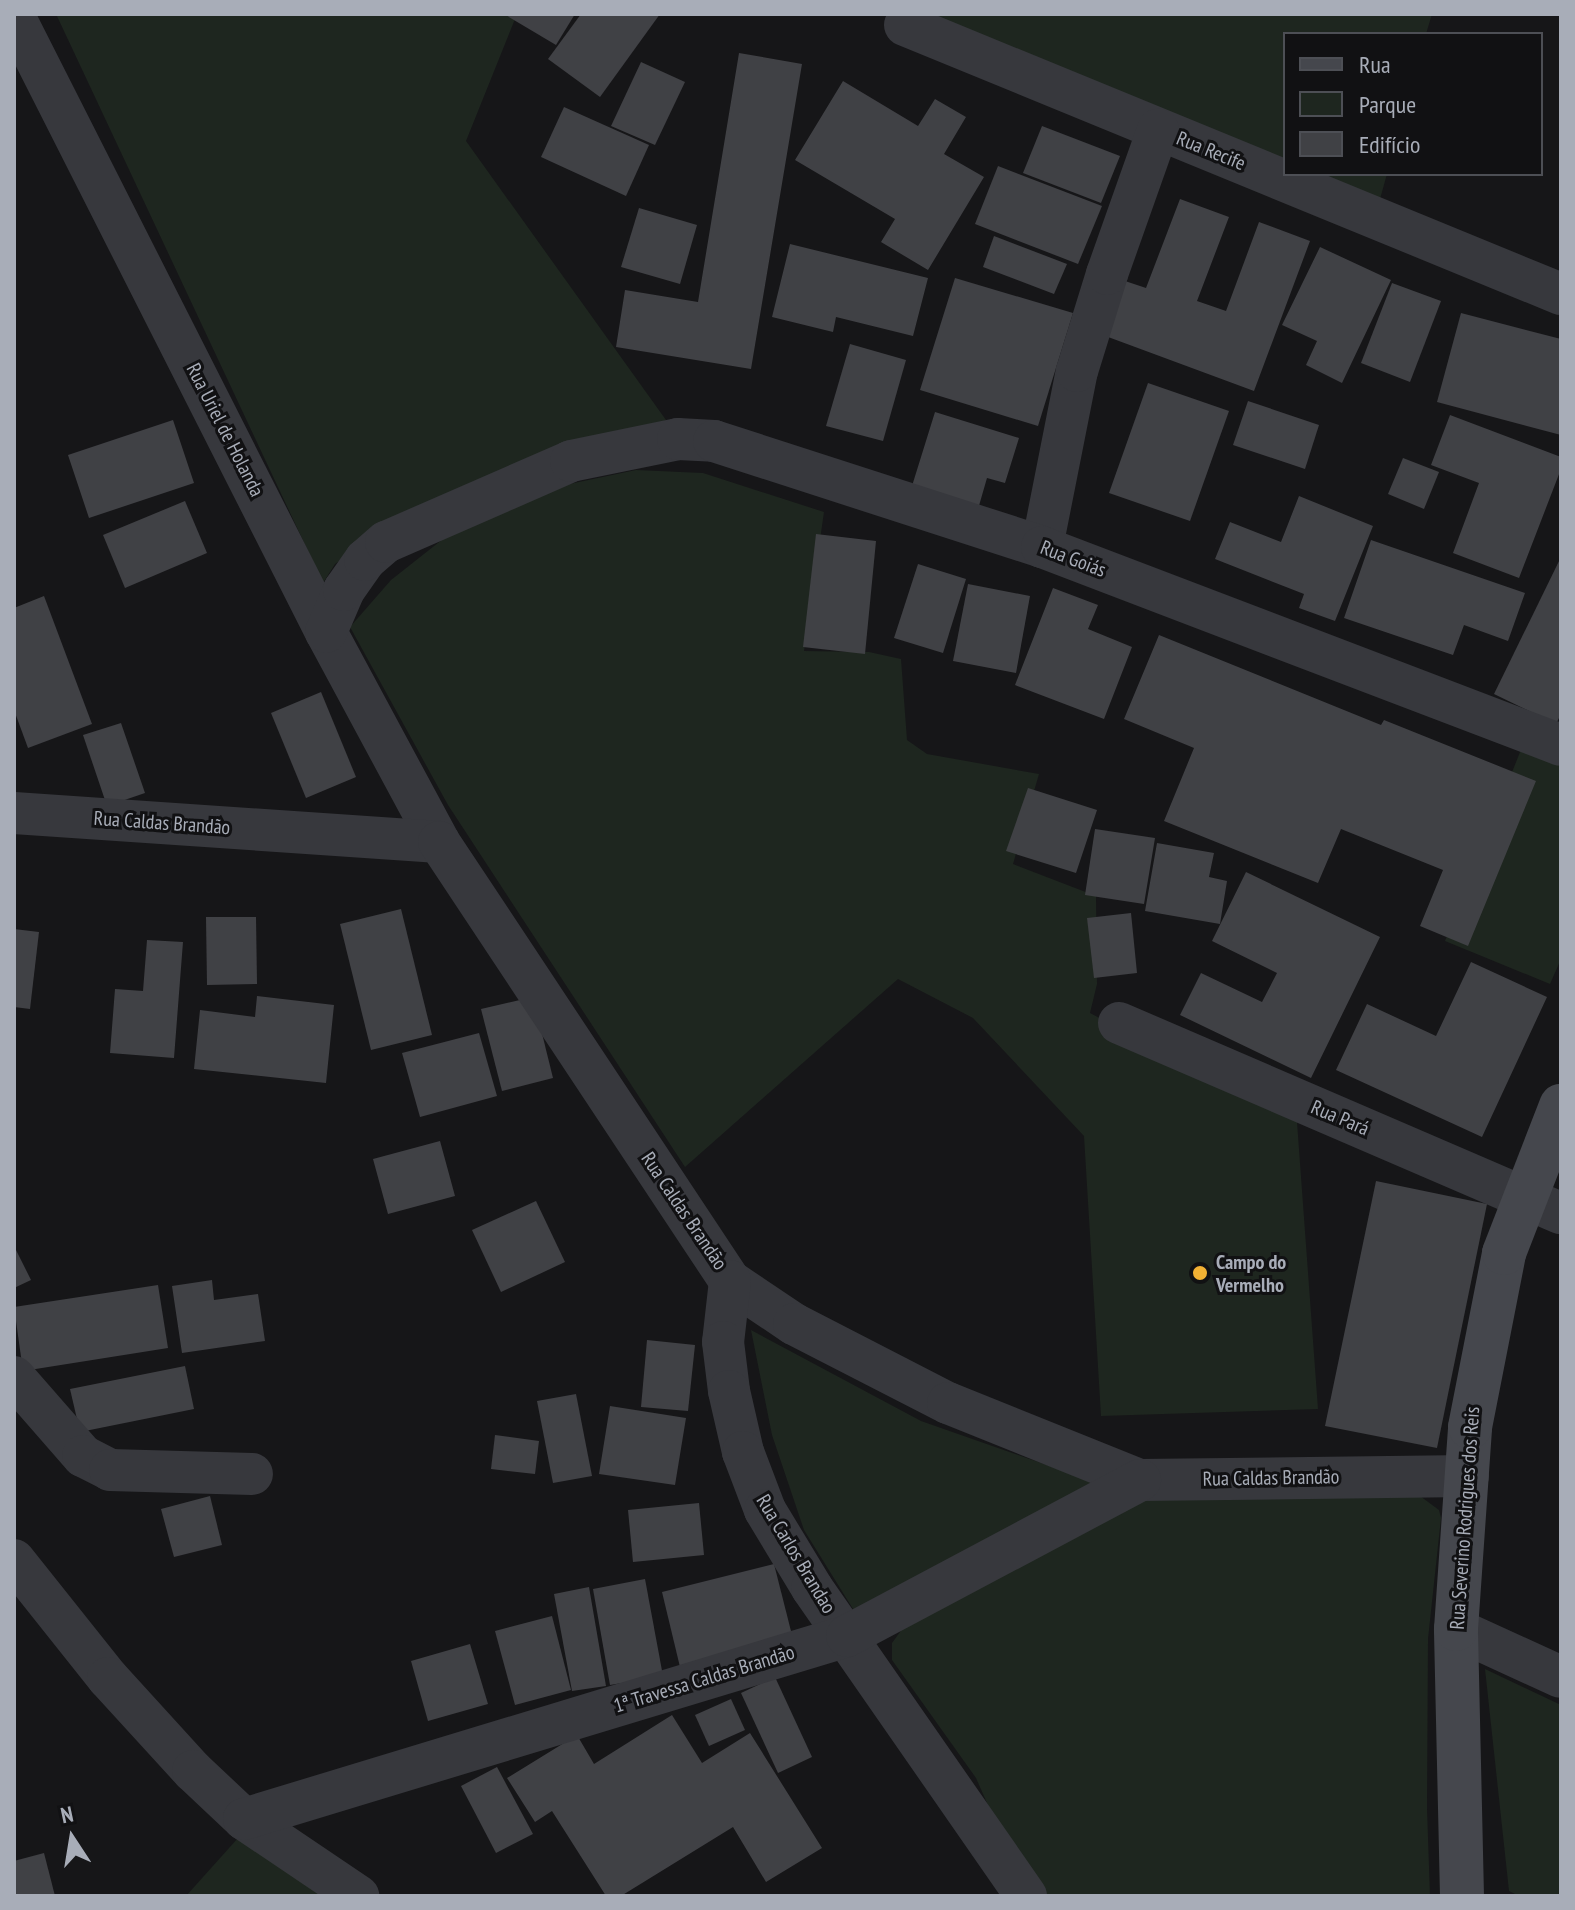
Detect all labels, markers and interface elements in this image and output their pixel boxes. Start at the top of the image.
legend [1283,32,1543,176]
text: Rua [1359,49,1391,80]
text: Parque [1359,89,1416,120]
street label: Rua Recife [1173,126,1249,176]
text: Edifício [1359,129,1420,160]
street label: Rua Uriel de Holanda [181,359,269,501]
street label: Rua Goiás [1037,536,1109,582]
street label: Rua Caldas Brandão [93,806,231,840]
street label: Rua Pará [1307,1095,1373,1141]
street label: Rua Caldas Brandão [636,1148,732,1274]
place label: Campo do Vermelho [1216,1250,1286,1297]
marker: Campo do Vermelho [1191,1264,1209,1282]
street label: Rua Severino Rodrigues dos Reis [1445,1406,1485,1630]
street label: Rua Caldas Brandão [1202,1465,1340,1491]
street label: Rua Carlos Brandao [751,1490,841,1618]
street label: 1ª Travessa Caldas Brandão [610,1640,798,1718]
north arrow [32,1798,112,1878]
text: N [58,1800,76,1829]

